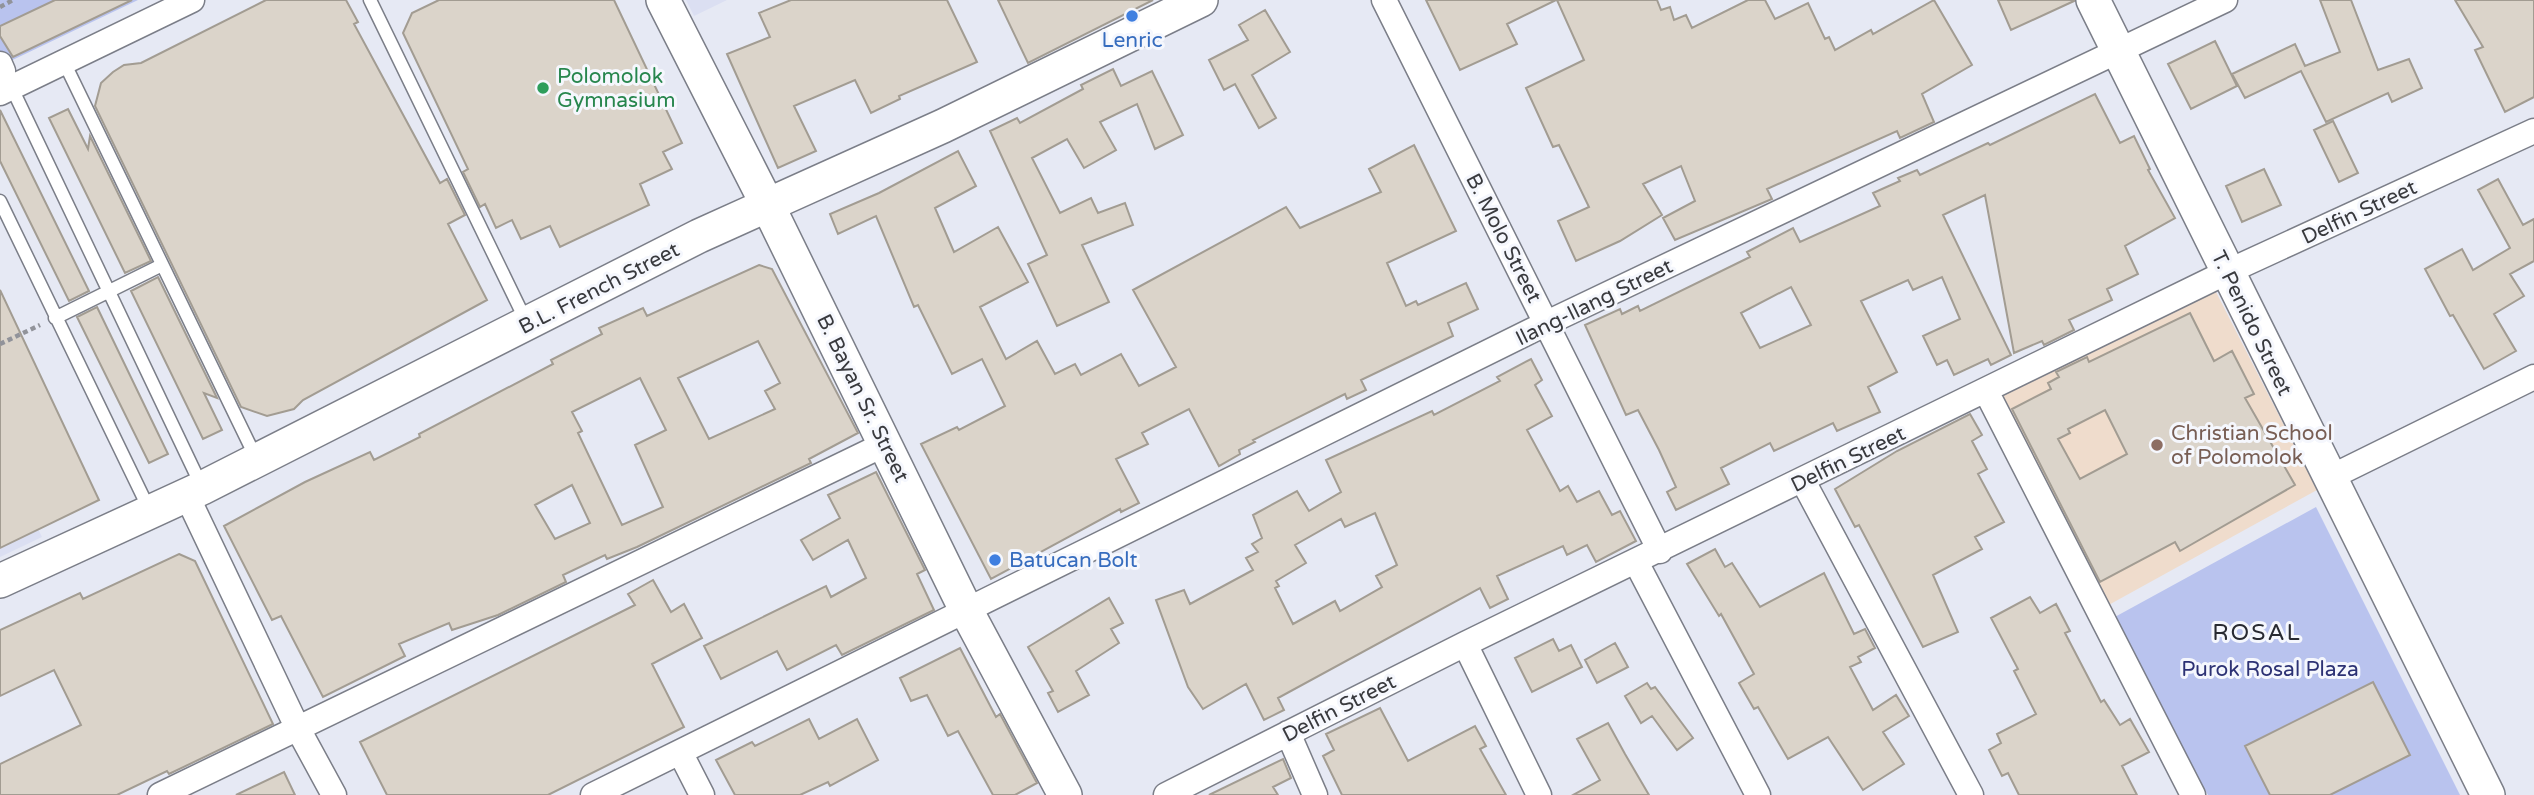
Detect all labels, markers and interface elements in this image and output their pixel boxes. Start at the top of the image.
marker: Lenric [1124,8,1140,24]
place label: Lenric [1101,28,1163,53]
place label: Polomolok Gymnasium [557,64,675,113]
marker: Polomolok Gymnasium [535,80,551,96]
street label: B. Molo Street [1460,169,1547,307]
street label: Delfin Street [2298,175,2421,250]
street label: B.L. French Street [515,237,684,340]
street label: T. Penido Street [2206,247,2297,400]
street label: Ilang-Ilang Street [1512,254,1677,351]
street label: B. Bayan Sr. Street [811,310,914,486]
street label: Delfin Street [1787,421,1909,498]
place label: Christian School of Polomolok [2171,421,2333,470]
marker: Christian School of Polomolok [2149,437,2165,453]
place label: Batucan Bolt [1009,548,1138,573]
marker: Batucan Bolt [987,552,1003,568]
district label: ROSAL [2212,619,2302,647]
park label: Purok Rosal Plaza [2181,657,2359,682]
street label: Delfin Street [1278,669,1400,748]

